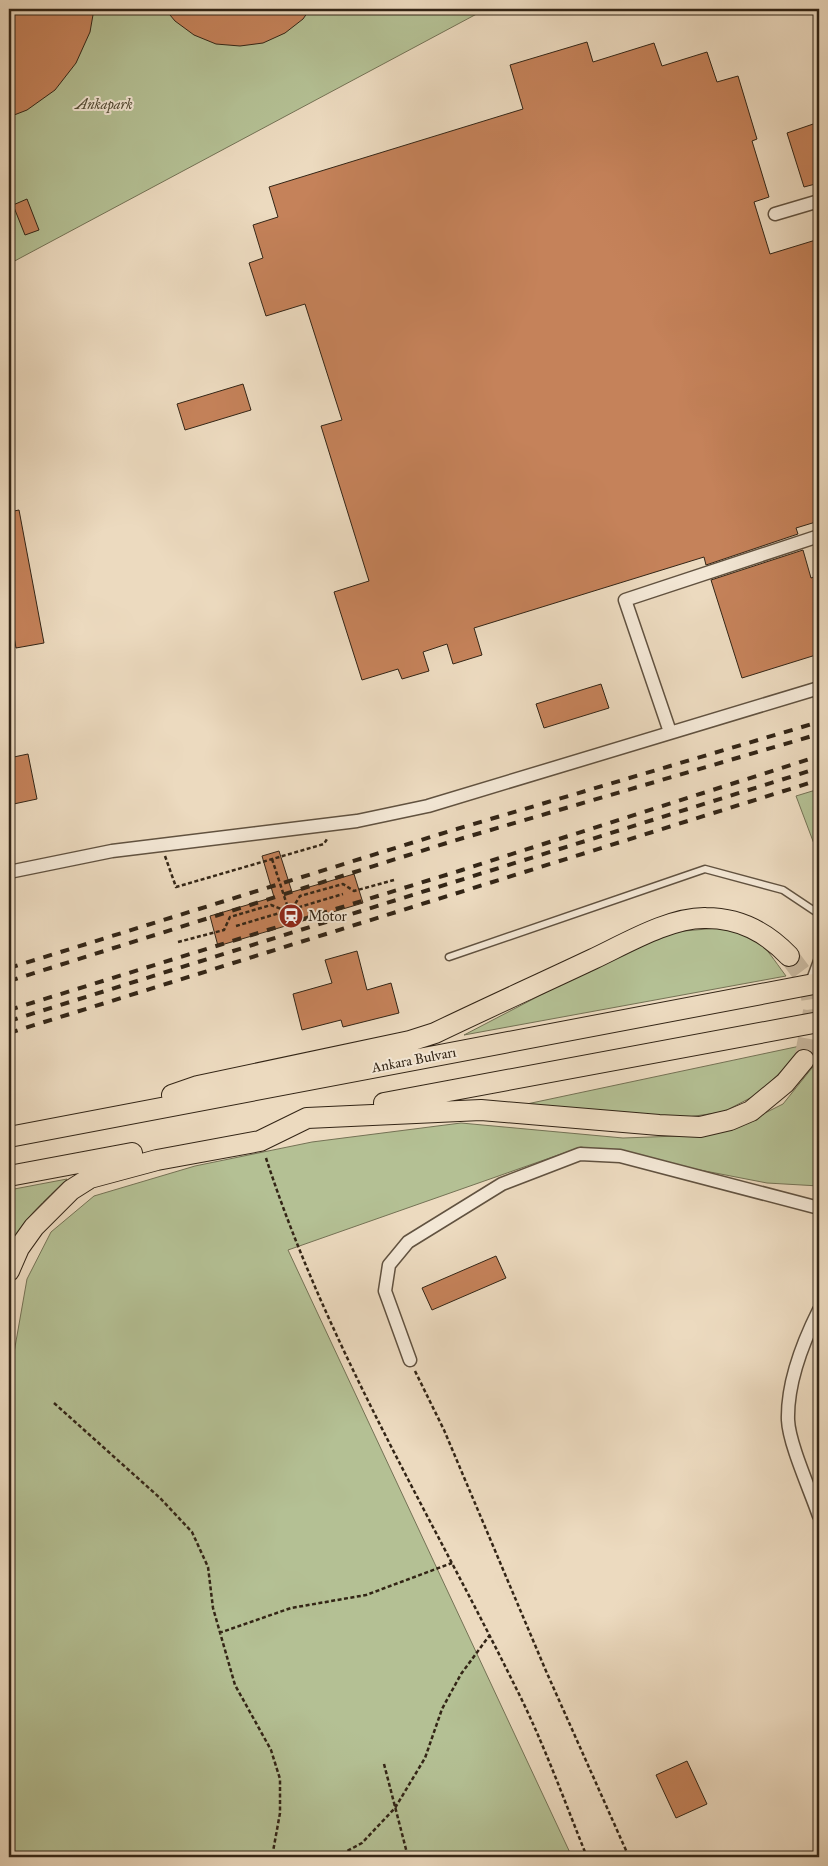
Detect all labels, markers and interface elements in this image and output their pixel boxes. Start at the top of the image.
park label: Ankapark [73,96,133,114]
station icon: Motor [278,903,304,929]
place label: Motor [308,908,347,925]
street label: Ankara Bulvarı [369,1043,458,1077]

